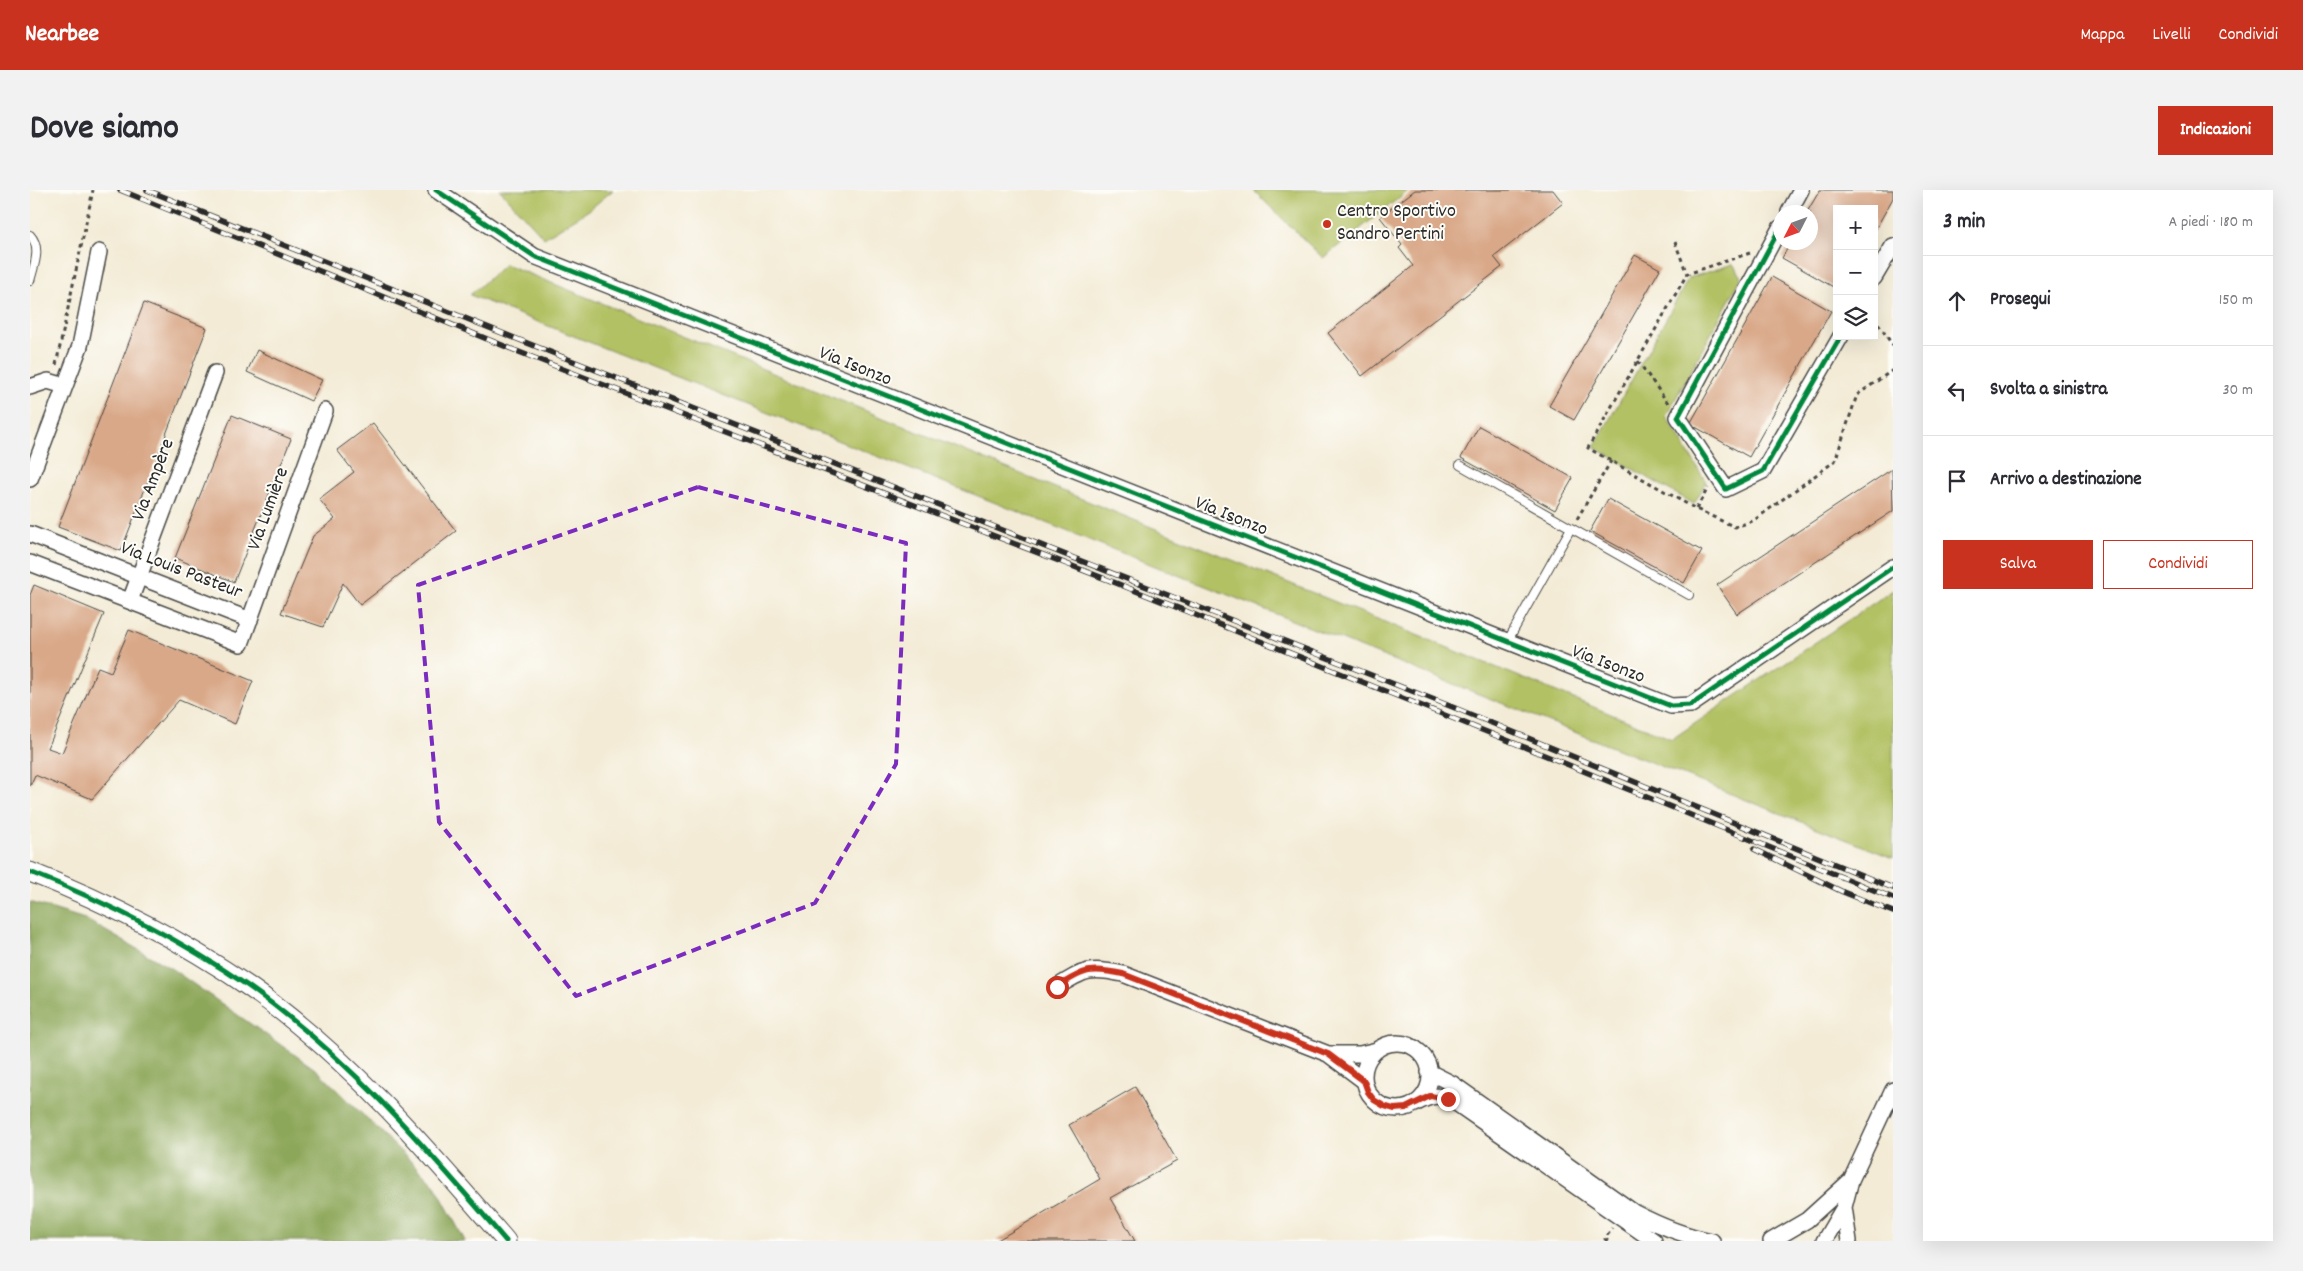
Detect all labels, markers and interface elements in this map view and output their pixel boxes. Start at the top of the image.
text: Nearbee [25,18,99,52]
text: Mappa [2081,23,2125,48]
text: Livelli [2153,23,2191,48]
text: Condividi [2219,23,2278,48]
text: Dove siamo [30,105,179,155]
button: Indicazioni [2158,106,2273,155]
place label: Centro Sportivo Sandro Pertini [1337,198,1456,249]
north arrow [1773,205,1818,250]
map controls [1833,205,1878,340]
button: + [1833,205,1878,250]
text: 3 min [1943,208,1985,238]
text: A piedi · 180 m [2169,211,2253,234]
marker: Centro Sportivo Sandro Pertini [1321,218,1333,230]
button: − [1833,250,1878,295]
icon: ahead [1943,287,1971,315]
text: Prosegui [1990,287,2050,314]
text: 150 m [2219,289,2253,312]
button: layers [1833,295,1878,340]
street label: Via Isonzo [814,340,896,394]
icon: left [1943,377,1971,405]
text: Svolta a sinistra [1990,377,2108,404]
text: 30 m [2223,379,2253,402]
street label: Via Ampère [126,435,183,525]
street label: Via Lumière [241,463,297,554]
icon: arrive [1943,467,1971,495]
text: Arrivo a destinazione [1990,467,2142,494]
street label: Via Isonzo [1190,490,1272,544]
street label: Via Louis Pasteur [116,535,247,607]
button: Salva [1943,540,2093,589]
button: Condividi [2103,540,2253,589]
street label: Via Isonzo [1567,638,1649,692]
route start [1046,976,1069,999]
route end [1437,1088,1460,1111]

